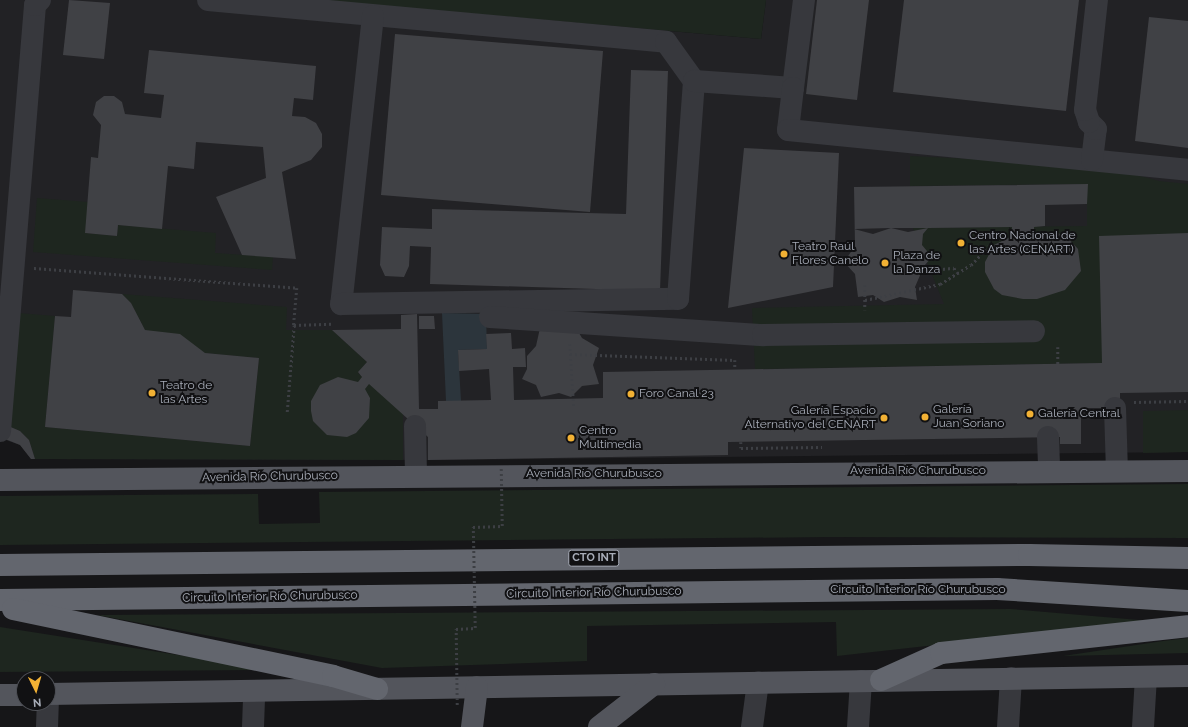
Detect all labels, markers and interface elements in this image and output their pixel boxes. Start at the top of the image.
place label: Centro Nacional de las Artes (CENART) [969,229,1076,257]
marker: Centro Nacional de las Artes (CENART) [956,238,966,248]
place label: Teatro Raúl Flores Canelo [792,240,869,268]
marker: Teatro Raúl Flores Canelo [779,249,789,259]
place label: Plaza de la Danza [893,249,940,277]
marker: Plaza de la Danza [880,258,890,268]
place label: Teatro de las Artes [160,379,212,407]
place label: Foro Canal 23 [639,387,714,401]
marker: Teatro de las Artes [147,388,157,398]
marker: Foro Canal 23 [626,389,636,399]
place label: Galería Juan Soriano [933,403,1004,431]
place label: Galería Espacio Alternativo del CENART [744,404,876,432]
place label: Galería Central [1038,407,1120,421]
marker: Galería Central [1025,409,1035,419]
marker: Galería Juan Soriano [920,412,930,422]
marker: Galería Espacio Alternativo del CENART [879,413,889,423]
place label: Centro Multimedia [579,424,641,452]
marker: Centro Multimedia [566,433,576,443]
street label: Avenida Río Churubusco [850,464,986,478]
street label: Avenida Río Churubusco [526,467,662,481]
street label: Avenida Río Churubusco [202,469,338,485]
road number: CTO INT [568,549,620,567]
street label: Circuito Interior Río Churubusco [830,583,1006,597]
street label: Circuito Interior Río Churubusco [506,584,682,602]
street label: Circuito Interior Río Churubusco [182,588,358,606]
north arrow [16,671,56,711]
text: N [32,696,42,709]

